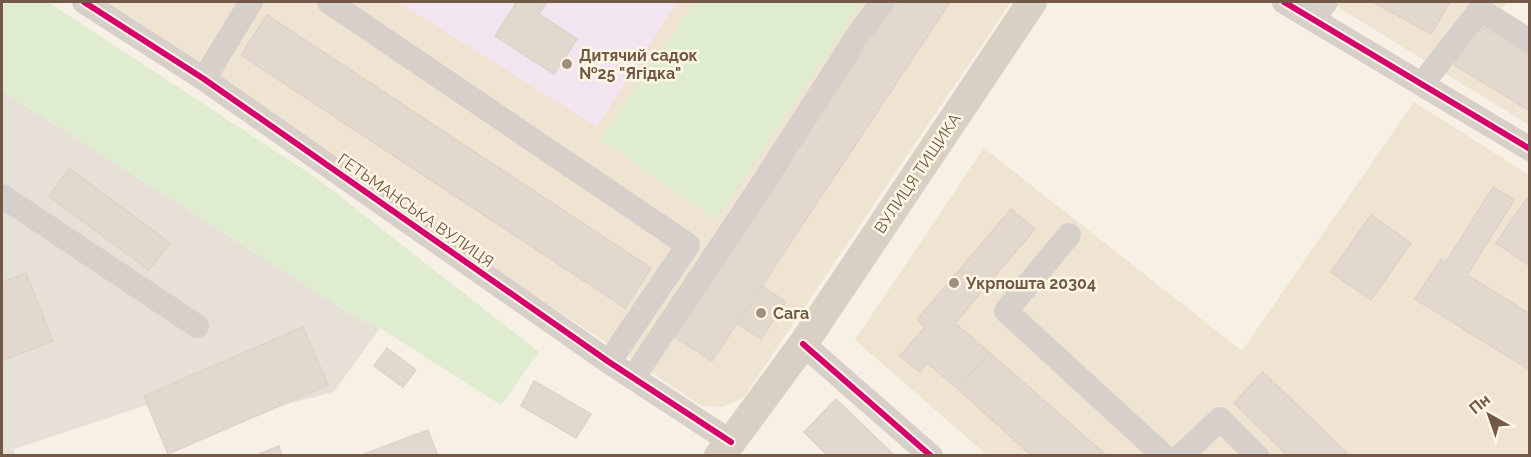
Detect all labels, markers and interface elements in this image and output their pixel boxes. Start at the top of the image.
place label: Дитячий садок №25 "Ягідка" [579,46,698,83]
marker: Дитячий садок №25 "Ягідка" [560,57,574,71]
street label: ВУЛИЦЯ ТИЩИКА [870,110,965,237]
street label: ГЕТЬМАНСЬКА ВУЛИЦЯ [334,149,497,271]
place label: Укрпошта 20304 [965,274,1096,293]
marker: Укрпошта 20304 [947,276,961,290]
place label: Сага [773,304,809,323]
marker: Сага [754,306,768,320]
north arrow [1459,385,1519,445]
text: Пн [1465,390,1494,418]

